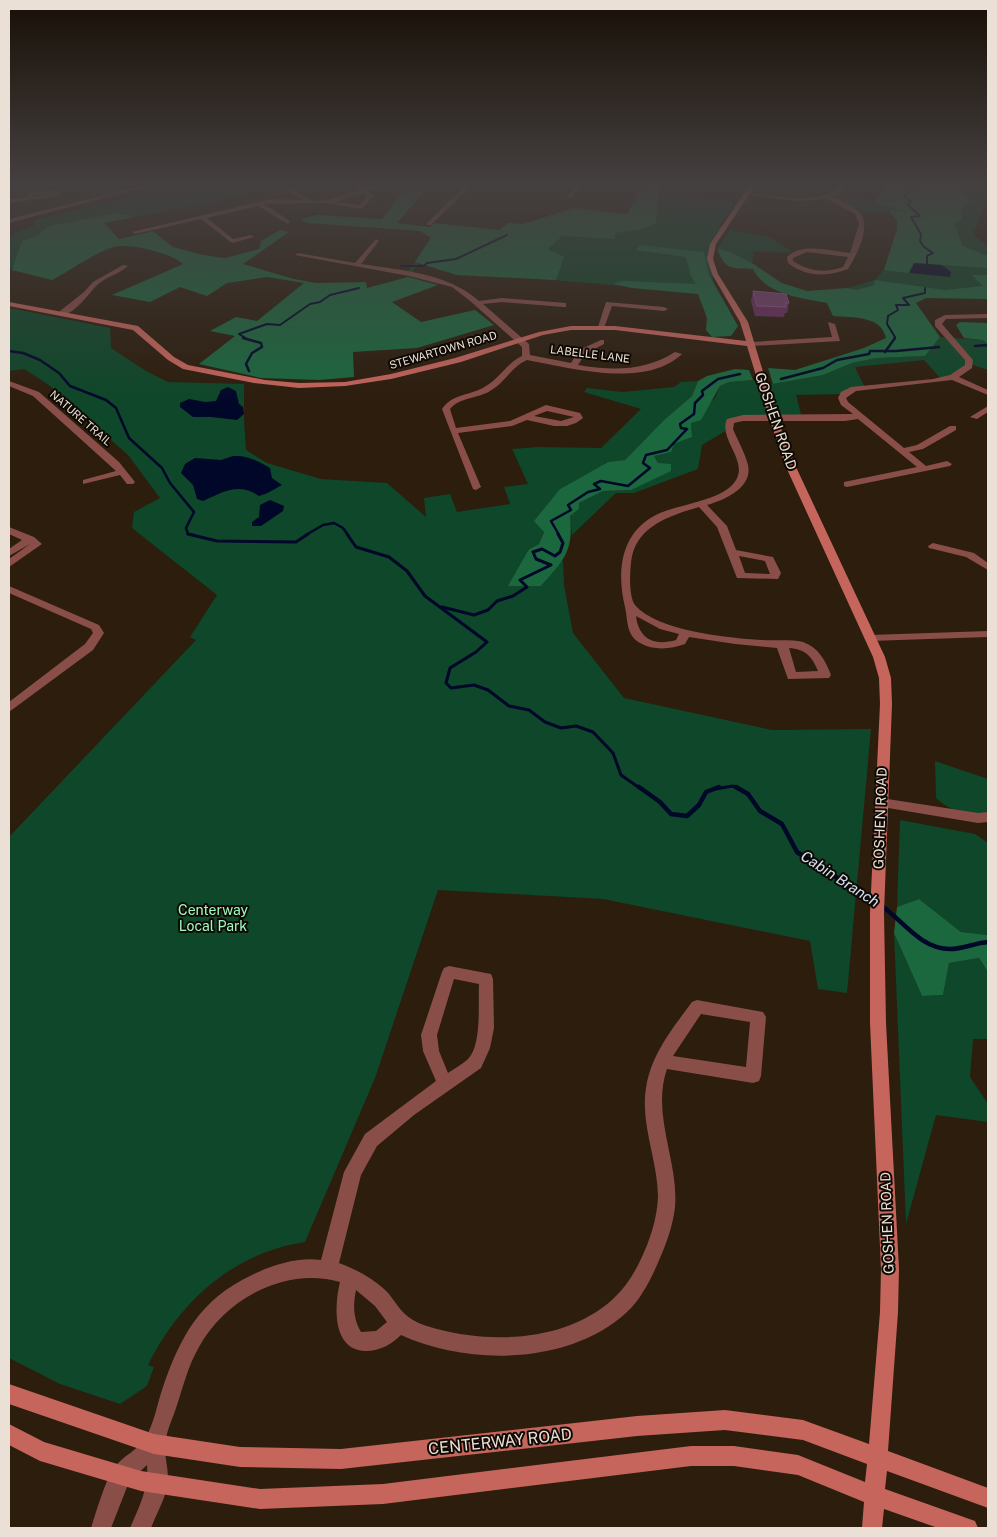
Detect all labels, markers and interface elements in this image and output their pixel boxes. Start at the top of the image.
street label: STEWARTOWN ROAD [388,329,498,371]
street label: LABELLE LANE [549,343,631,365]
street label: GOSHEN ROAD [752,370,800,472]
street label: NATURE TRAIL [48,388,114,448]
street label: GOSHEN ROAD [870,767,890,869]
water label: Cabin Branch [798,847,883,910]
park label: Centerway Local Park [178,902,248,934]
street label: GOSHEN ROAD [877,1172,897,1274]
street label: CENTERWAY ROAD [427,1425,573,1458]

